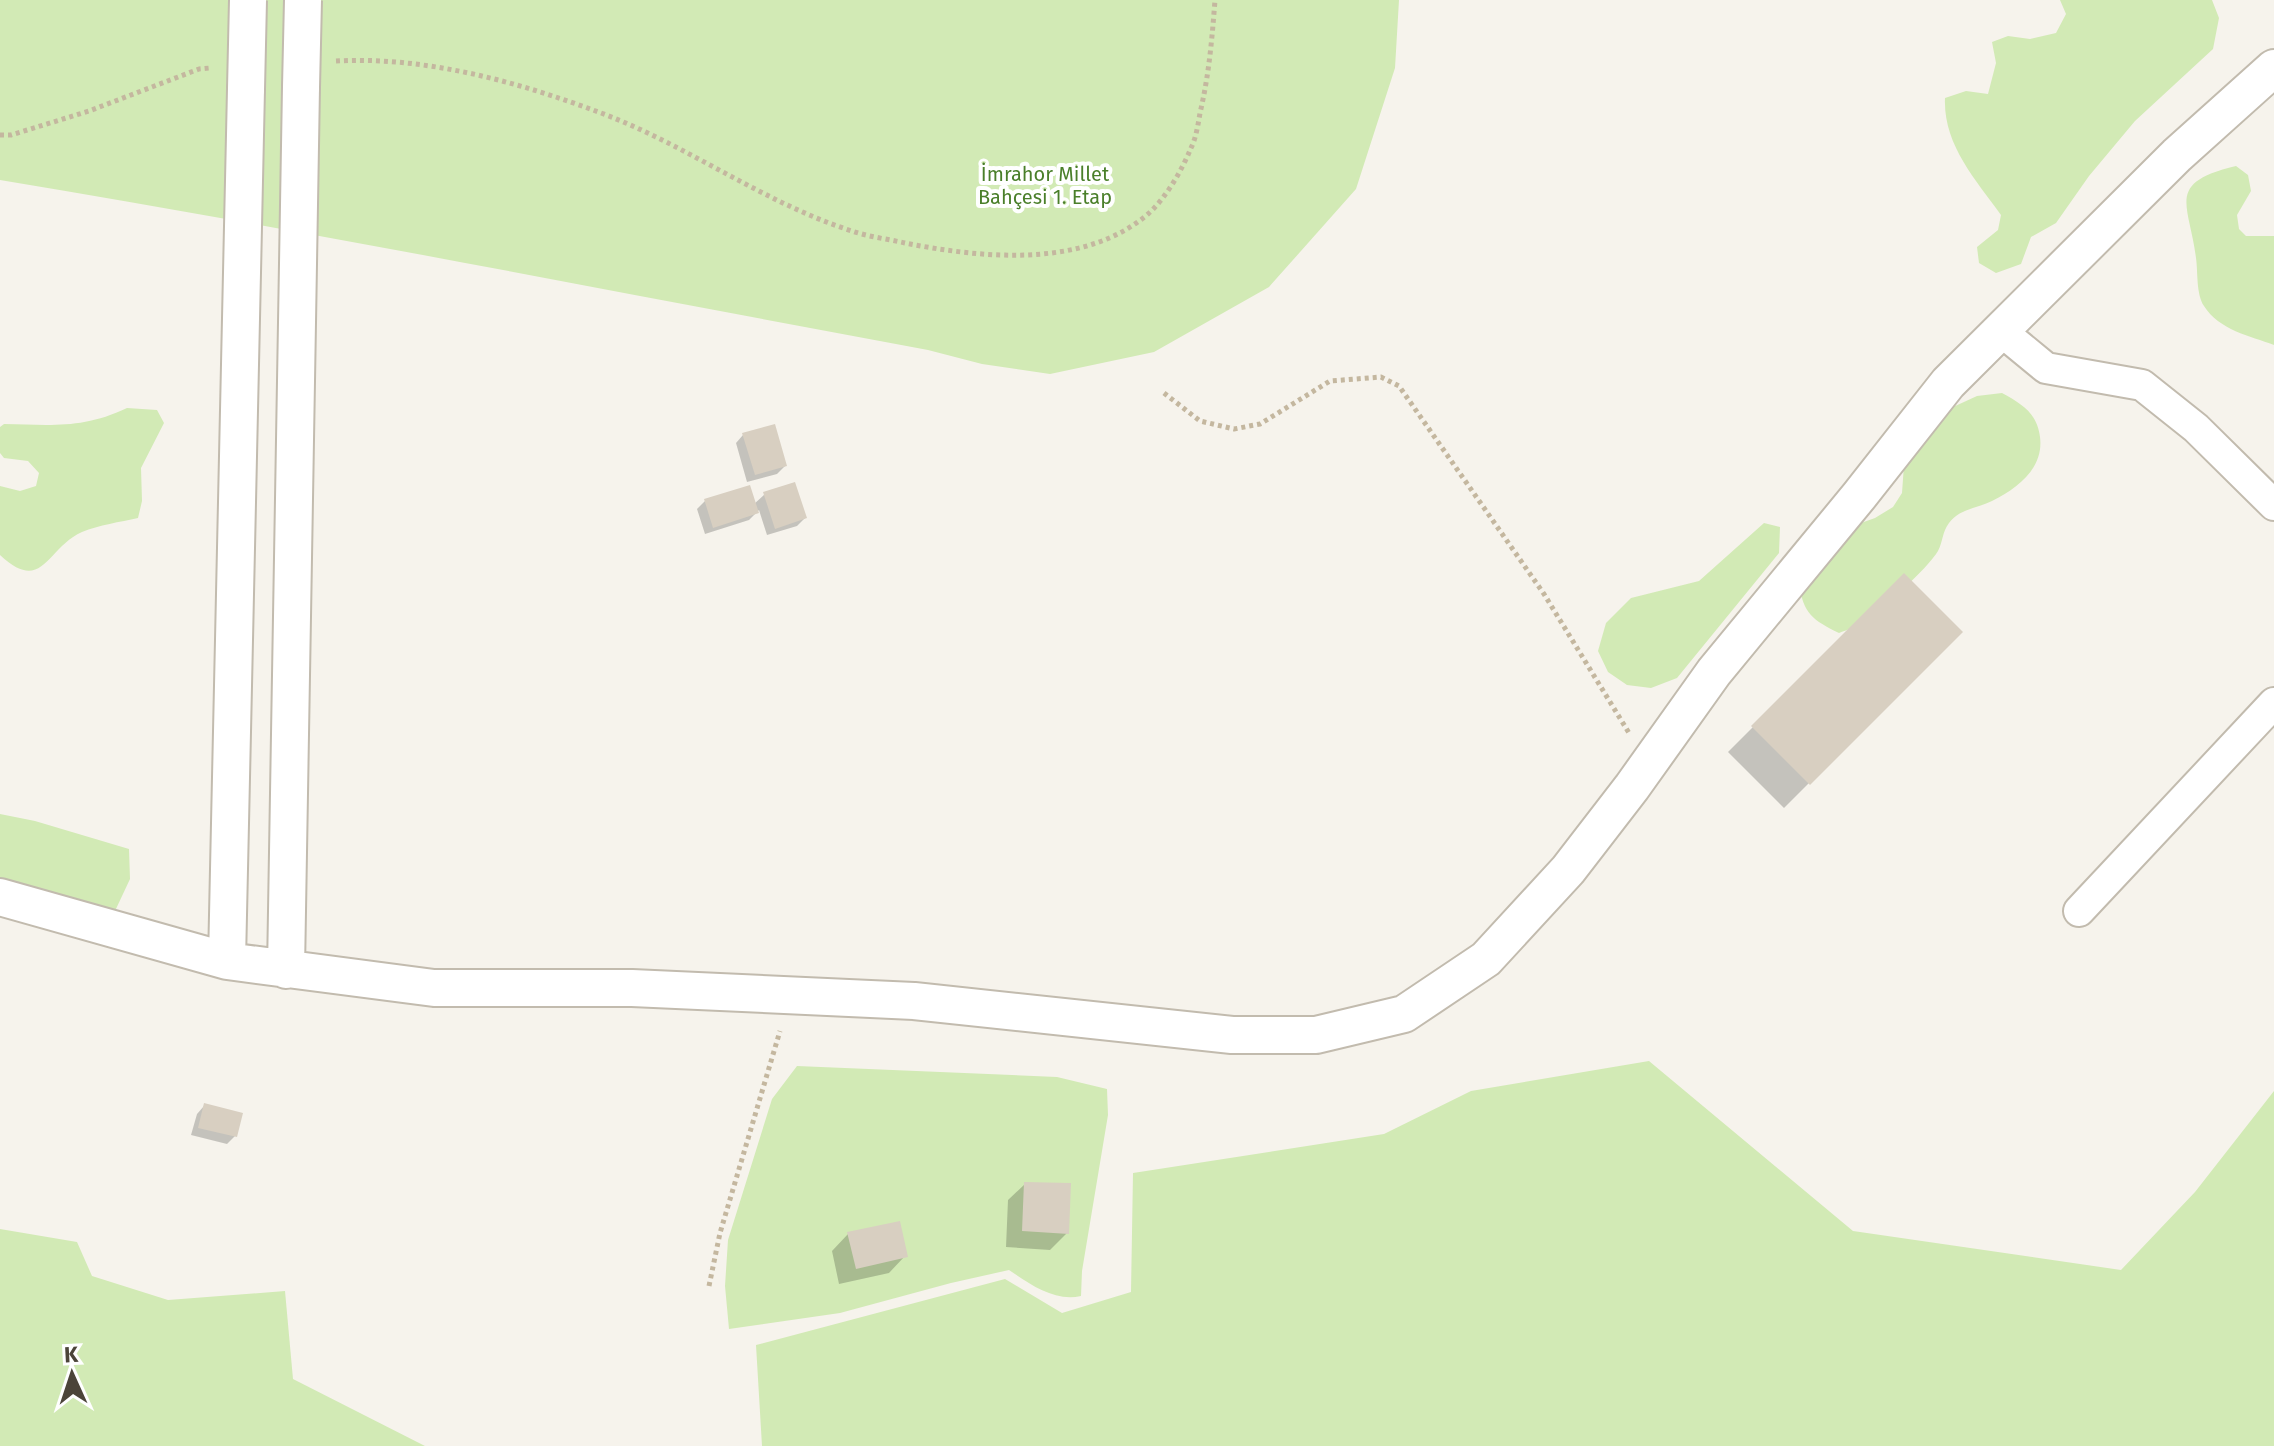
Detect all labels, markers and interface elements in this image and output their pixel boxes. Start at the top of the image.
park label: İmrahor Millet Bahçesi 1. Etap [978,162,1112,210]
north arrow [32,1334,112,1414]
text: K [63,1341,80,1368]

